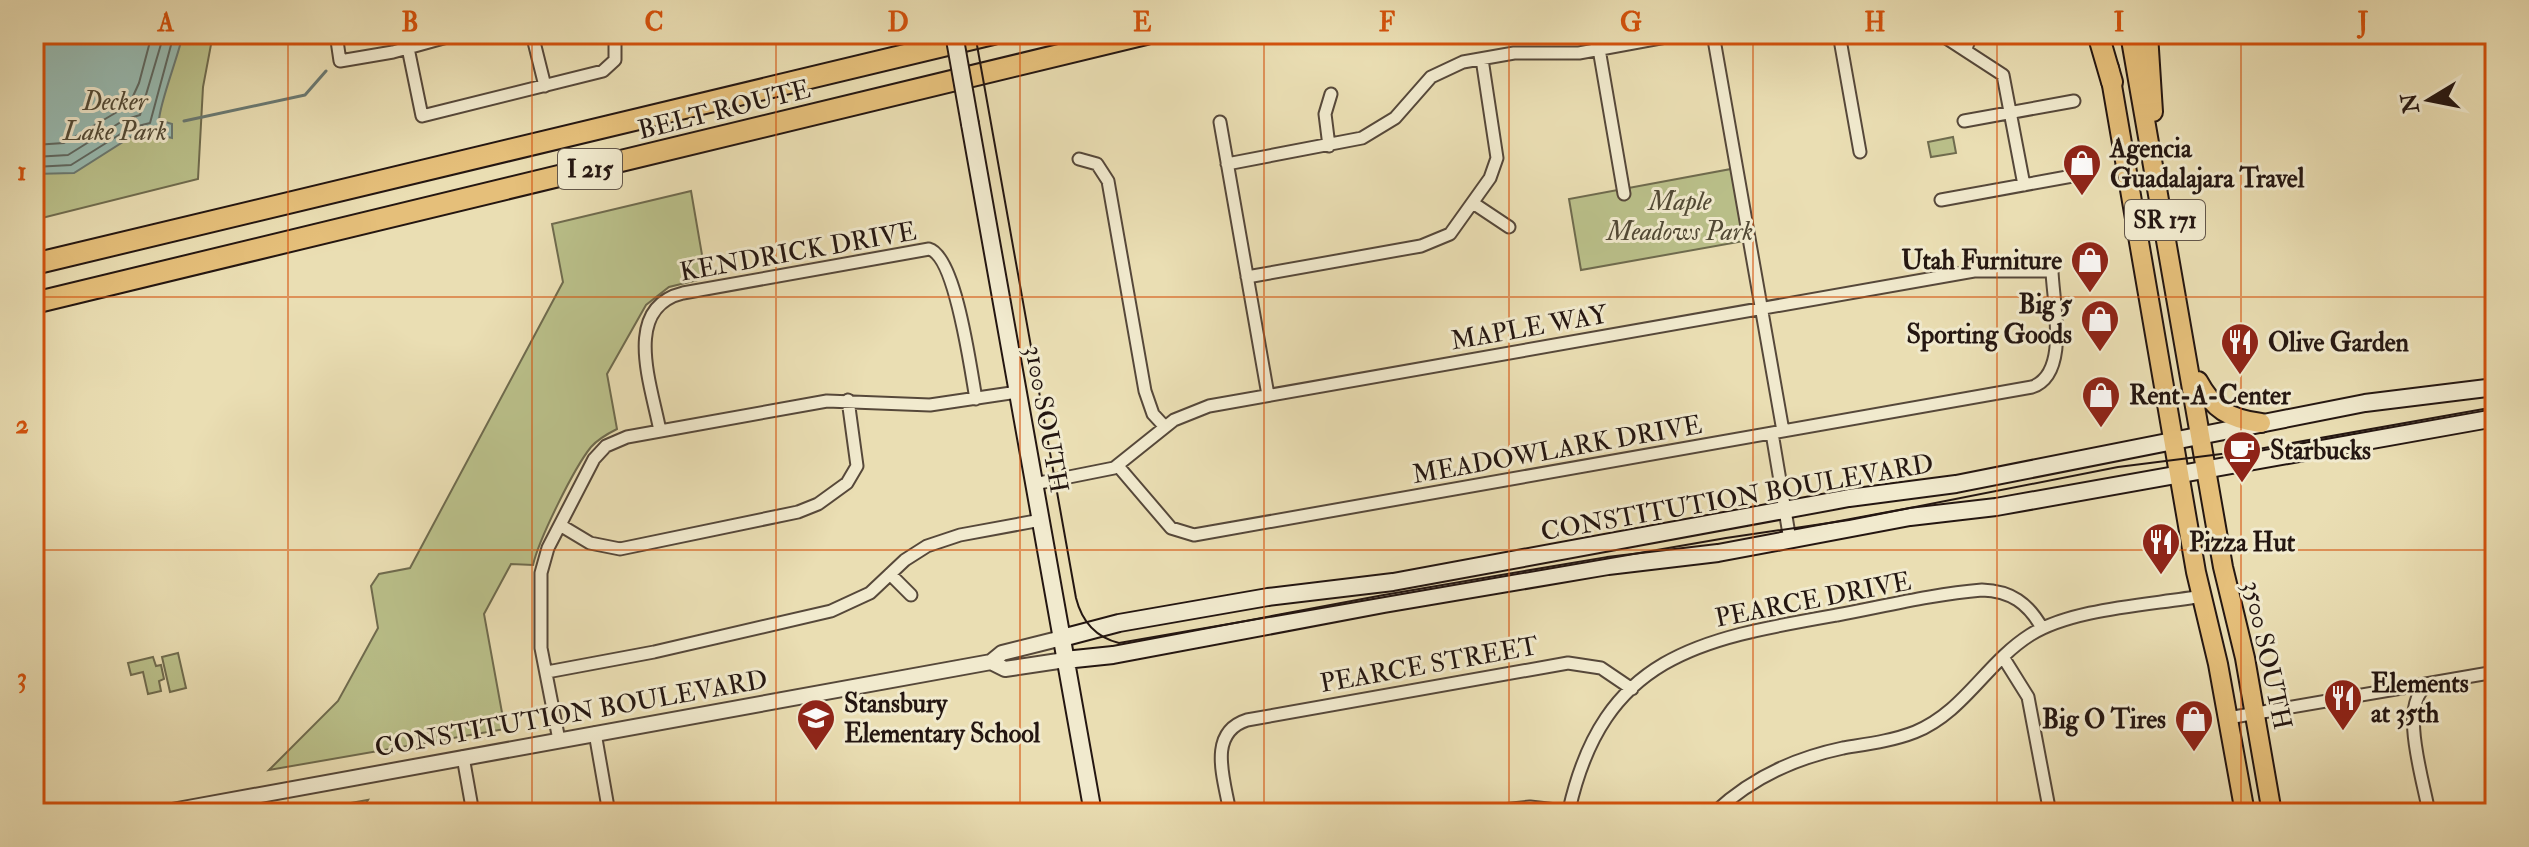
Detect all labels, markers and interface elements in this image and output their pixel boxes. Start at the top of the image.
text: A [157,7,175,39]
text: B [401,7,419,39]
text: C [644,7,664,39]
text: D [887,7,909,39]
text: E [1133,7,1152,39]
text: F [1379,7,1396,39]
text: G [1620,7,1642,39]
text: H [1864,7,1886,39]
text: I [2114,7,2124,39]
text: J [2356,7,2369,39]
north arrow [2389,60,2469,140]
street label: BELT ROUTE [635,73,814,147]
park label: Decker Lake Park [62,86,167,148]
text: N [2395,91,2426,116]
place label: Agencia Guadalajara Travel [2109,133,2305,195]
shop icon: Agencia Guadalajara Travel [2061,142,2103,197]
road number: I 215 [558,149,622,189]
text: 1 [17,156,27,188]
park label: Maple Meadows Park [1605,186,1753,248]
road number: SR 171 [2125,200,2205,240]
street label: KENDRICK DRIVE [677,215,919,289]
shop icon: Utah Furniture [2069,239,2111,294]
place label: Utah Furniture [1901,245,2062,277]
place label: Big 5 Sporting Goods [1907,289,2073,352]
street label: MAPLE WAY [1448,298,1611,358]
shop icon: Big 5 Sporting Goods [2079,298,2121,353]
restaurant icon: Olive Garden [2219,321,2261,376]
place label: Olive Garden [2268,327,2410,359]
street label: 3100 SOUTH [1017,343,1075,495]
shop icon: Rent-A-Center [2080,374,2122,429]
place label: Rent-A-Center [2129,380,2291,412]
text: 2 [15,409,29,441]
street label: MEADOWLARK DRIVE [1410,409,1705,491]
cafe icon: Starbucks [2221,429,2263,484]
place label: Starbucks [2270,435,2371,467]
street label: CONSTITUTION BOULEVARD [1538,448,1936,548]
restaurant icon: Pizza Hut [2140,521,2182,576]
place label: Pizza Hut [2189,527,2296,559]
street label: PEARCE DRIVE [1713,565,1914,635]
street label: 3500 SOUTH [2236,578,2298,732]
street label: PEARCE STREET [1318,630,1541,700]
text: 3 [17,662,27,694]
street label: CONSTITUTION BOULEVARD [372,664,770,764]
place label: Elements at 35th [2371,668,2469,730]
restaurant icon: Elements at 35th [2322,677,2364,732]
place label: Stansbury Elementary School [844,688,1041,751]
school or university icon: Stansbury Elementary School [795,697,837,752]
shop icon: Big O Tires [2173,698,2215,753]
place label: Big O Tires [2042,704,2166,737]

